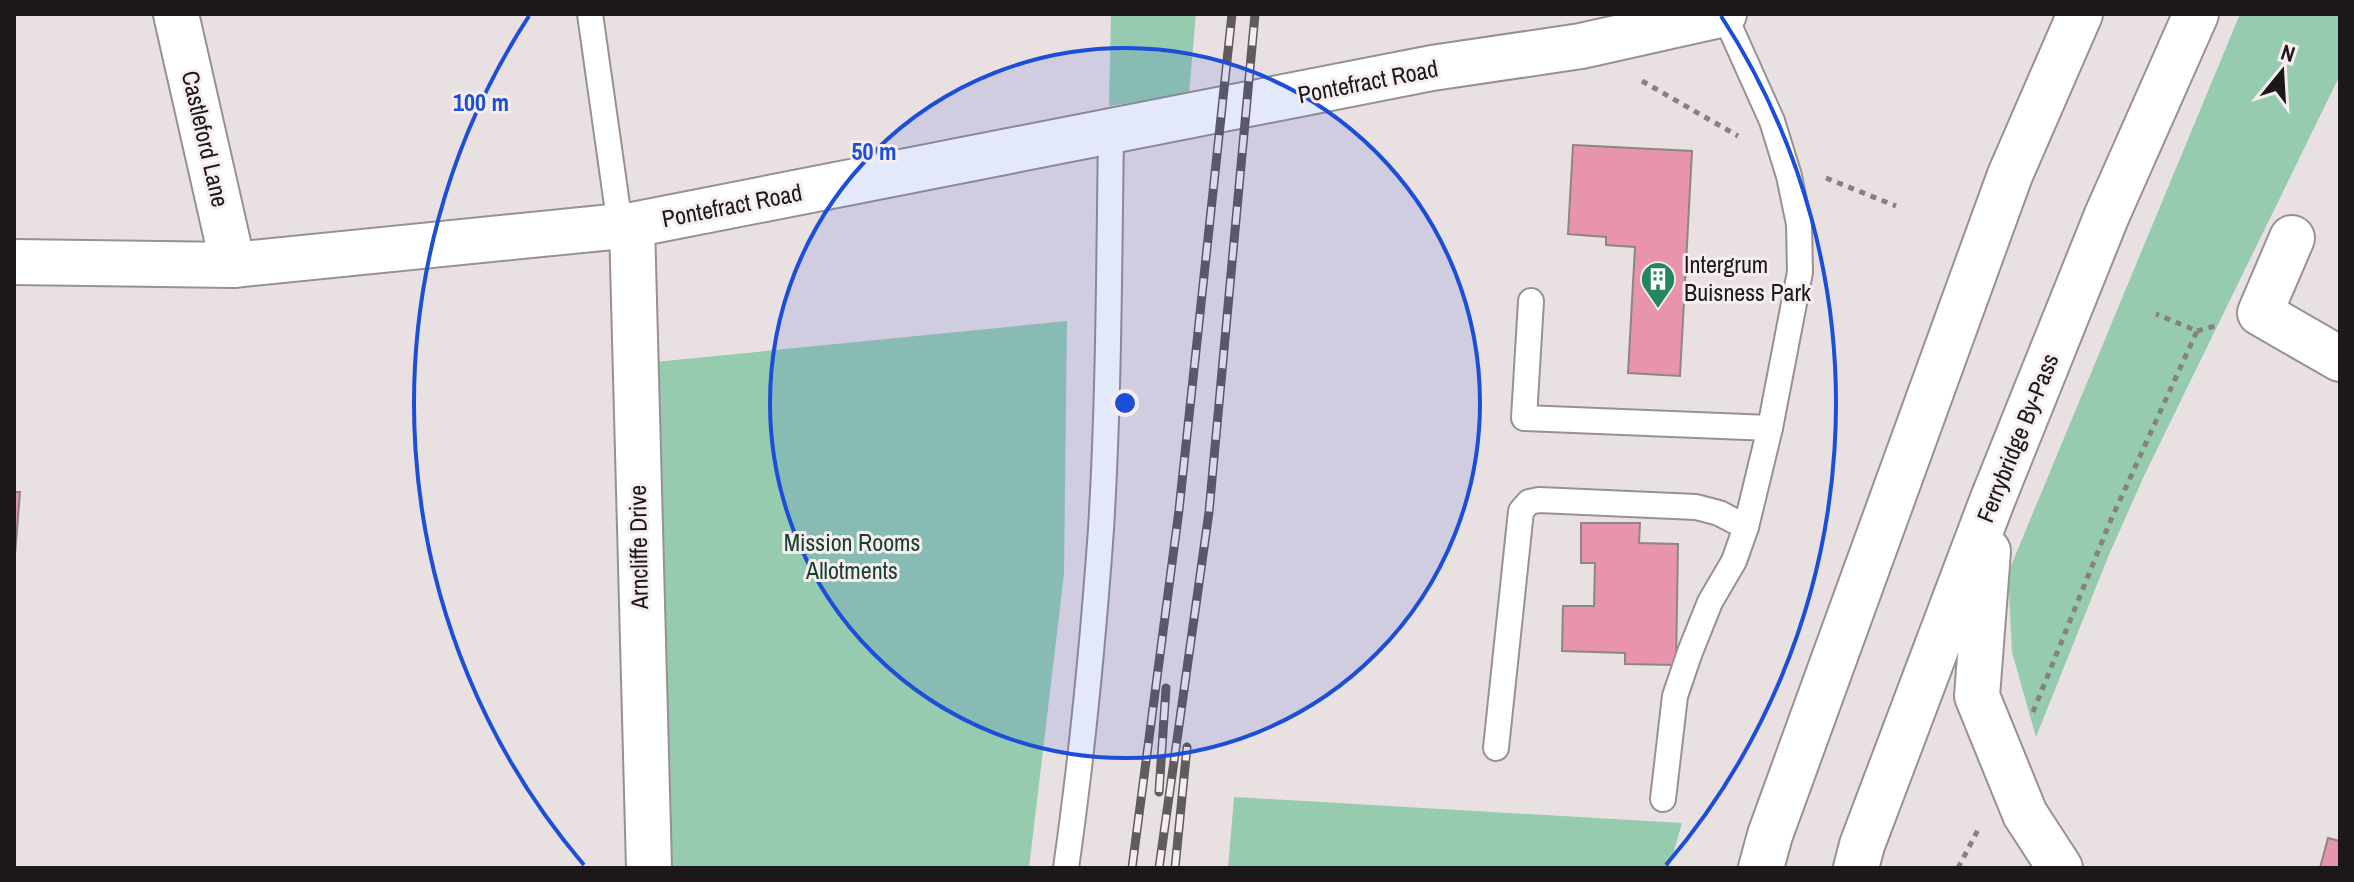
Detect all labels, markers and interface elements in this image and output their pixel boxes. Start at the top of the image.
north arrow [2242,32,2322,112]
text: N [2277,37,2299,69]
street label: Pontefract Road [1295,52,1441,110]
street label: Castleford Lane [175,67,237,210]
text: 100 m [453,86,509,118]
text: 50 m [852,135,896,167]
street label: Pontefract Road [659,176,805,234]
place label: Intergrum Buisness Park [1684,248,1811,308]
building icon: Intergrum Buisness Park [1639,260,1677,310]
street label: Ferrybridge By-Pass [1969,348,2066,527]
centre of rings [1111,389,1139,417]
street label: Arncliffe Drive [621,485,655,610]
park label: Mission Rooms Allotments [784,526,920,586]

